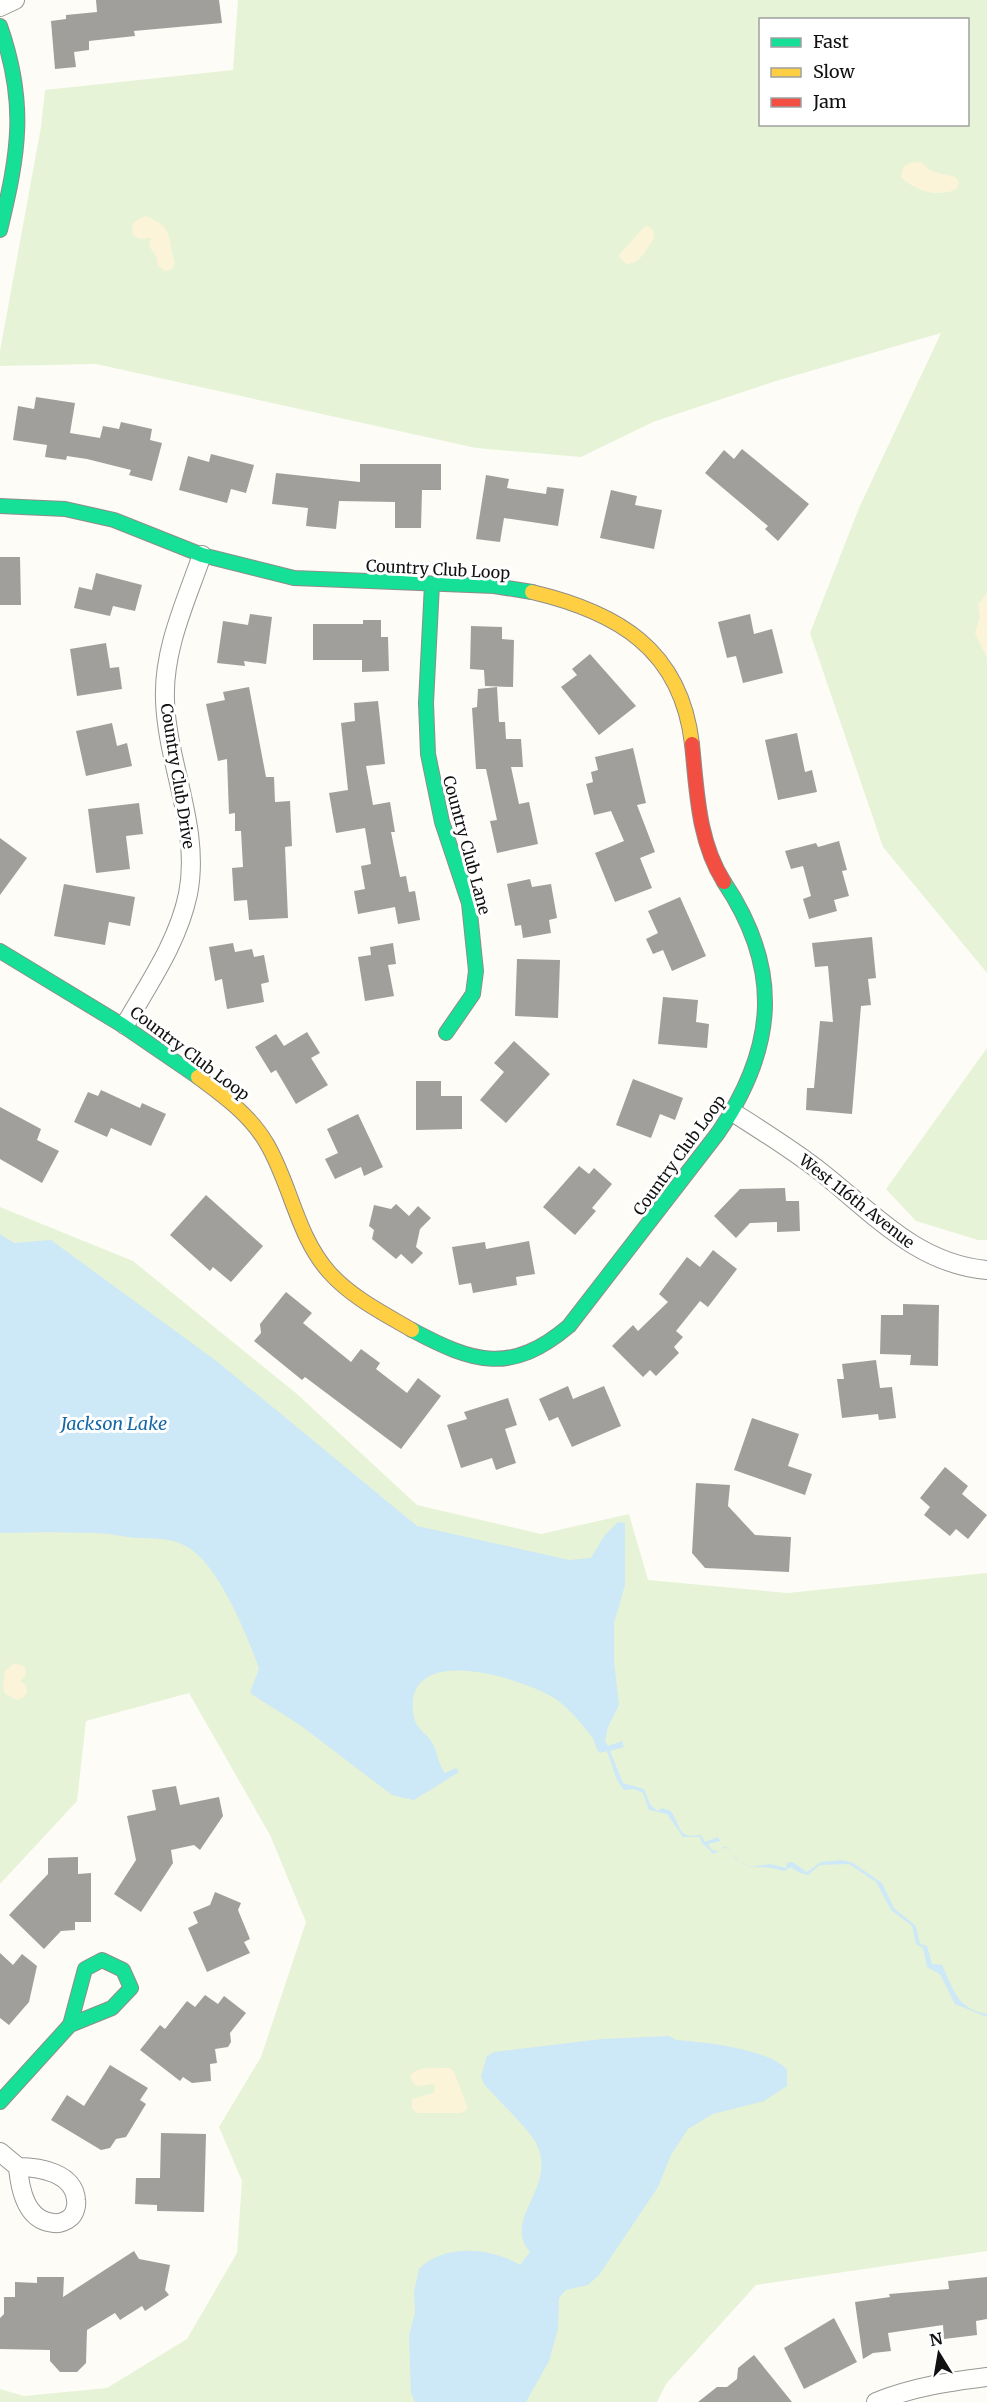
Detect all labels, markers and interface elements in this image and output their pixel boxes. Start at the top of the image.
legend [759,18,969,126]
text: Fast [813,30,849,53]
text: Slow [813,60,856,83]
text: Jam [812,90,847,113]
street label: Country Club Loop [365,555,511,583]
street label: Country Club Drive [157,702,199,850]
street label: Country Club Lane [439,773,495,917]
street label: Country Club Loop [126,1002,254,1104]
street label: Country Club Loop [629,1091,730,1219]
street label: West 116th Avenue [794,1149,919,1252]
water label: Jackson Lake [59,1412,167,1435]
north arrow [909,2324,969,2384]
text: N [928,2328,945,2350]

